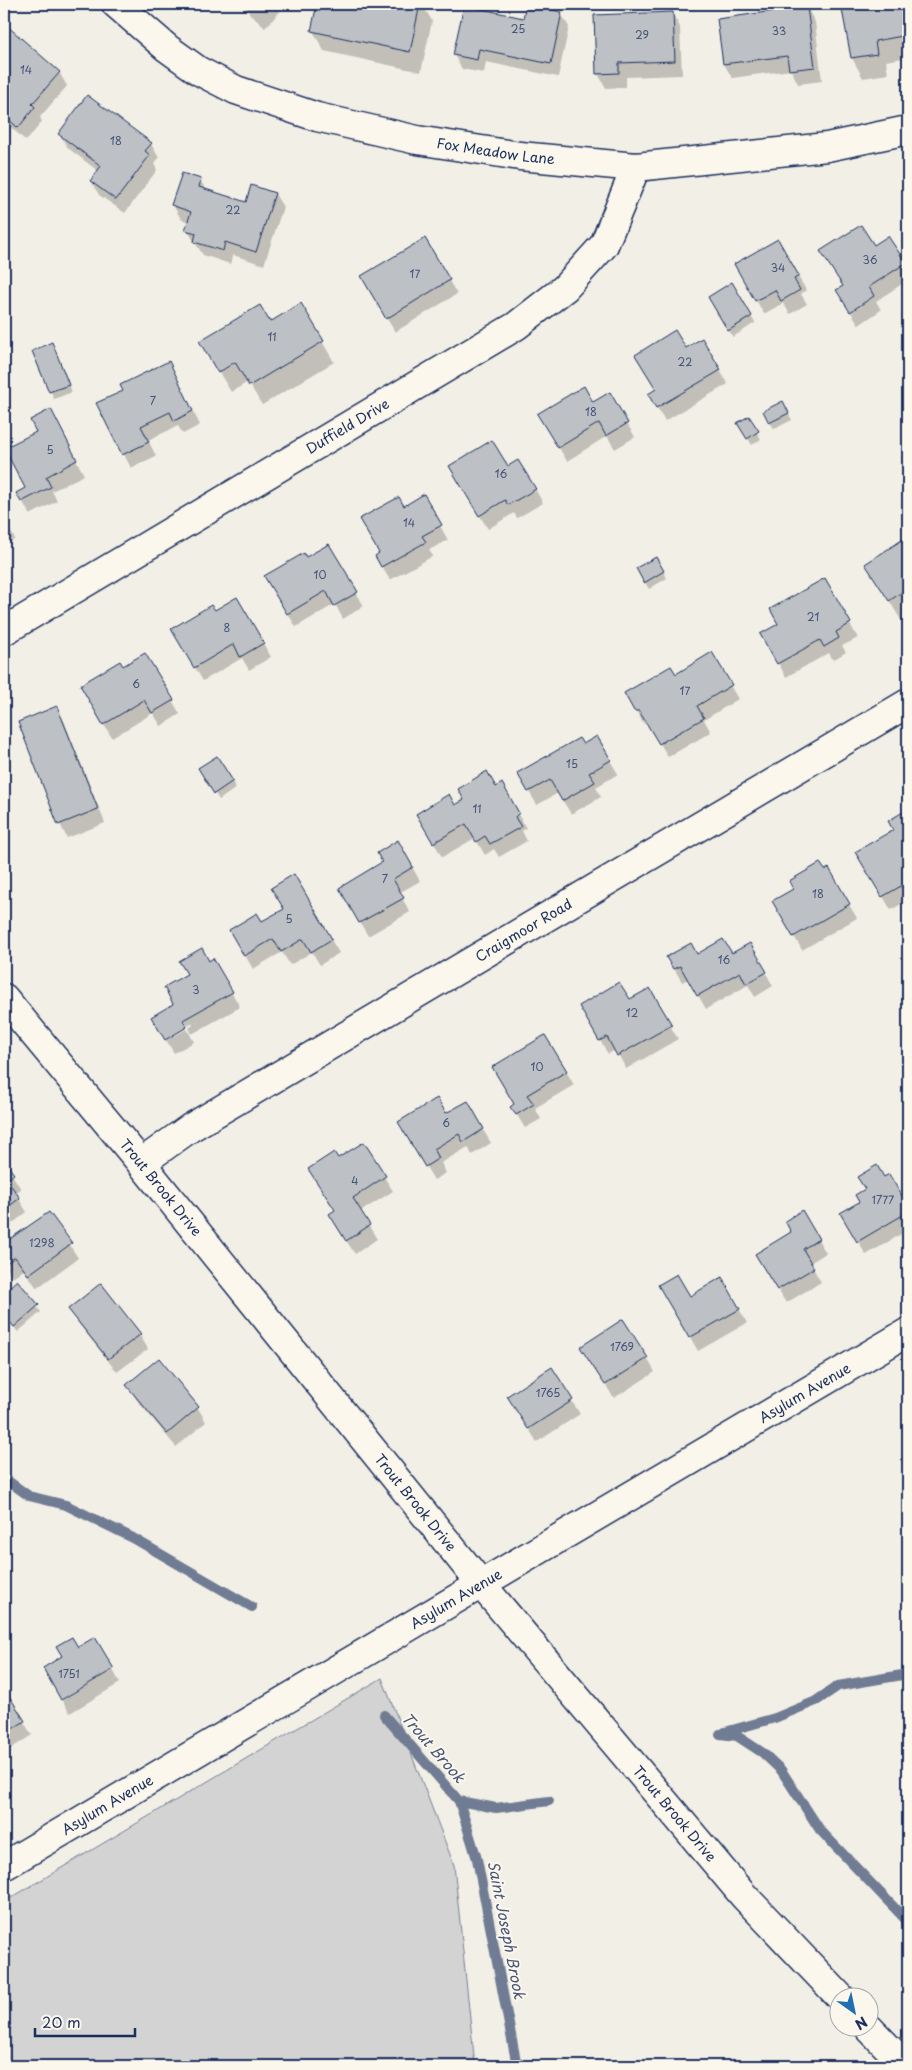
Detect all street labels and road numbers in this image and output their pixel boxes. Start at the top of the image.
street label: Fox Meadow Lane [435,132,556,169]
street label: Duffield Drive [302,393,393,459]
street label: Craigmoor Road [471,893,576,967]
street label: Trout Brook Drive [115,1134,207,1241]
street label: Asylum Avenue [755,1357,855,1428]
street label: Trout Brook Drive [370,1449,462,1556]
street label: Asylum Avenue [406,1563,506,1634]
street label: Trout Brook Drive [628,1761,722,1866]
street label: Asylum Avenue [57,1769,157,1840]

